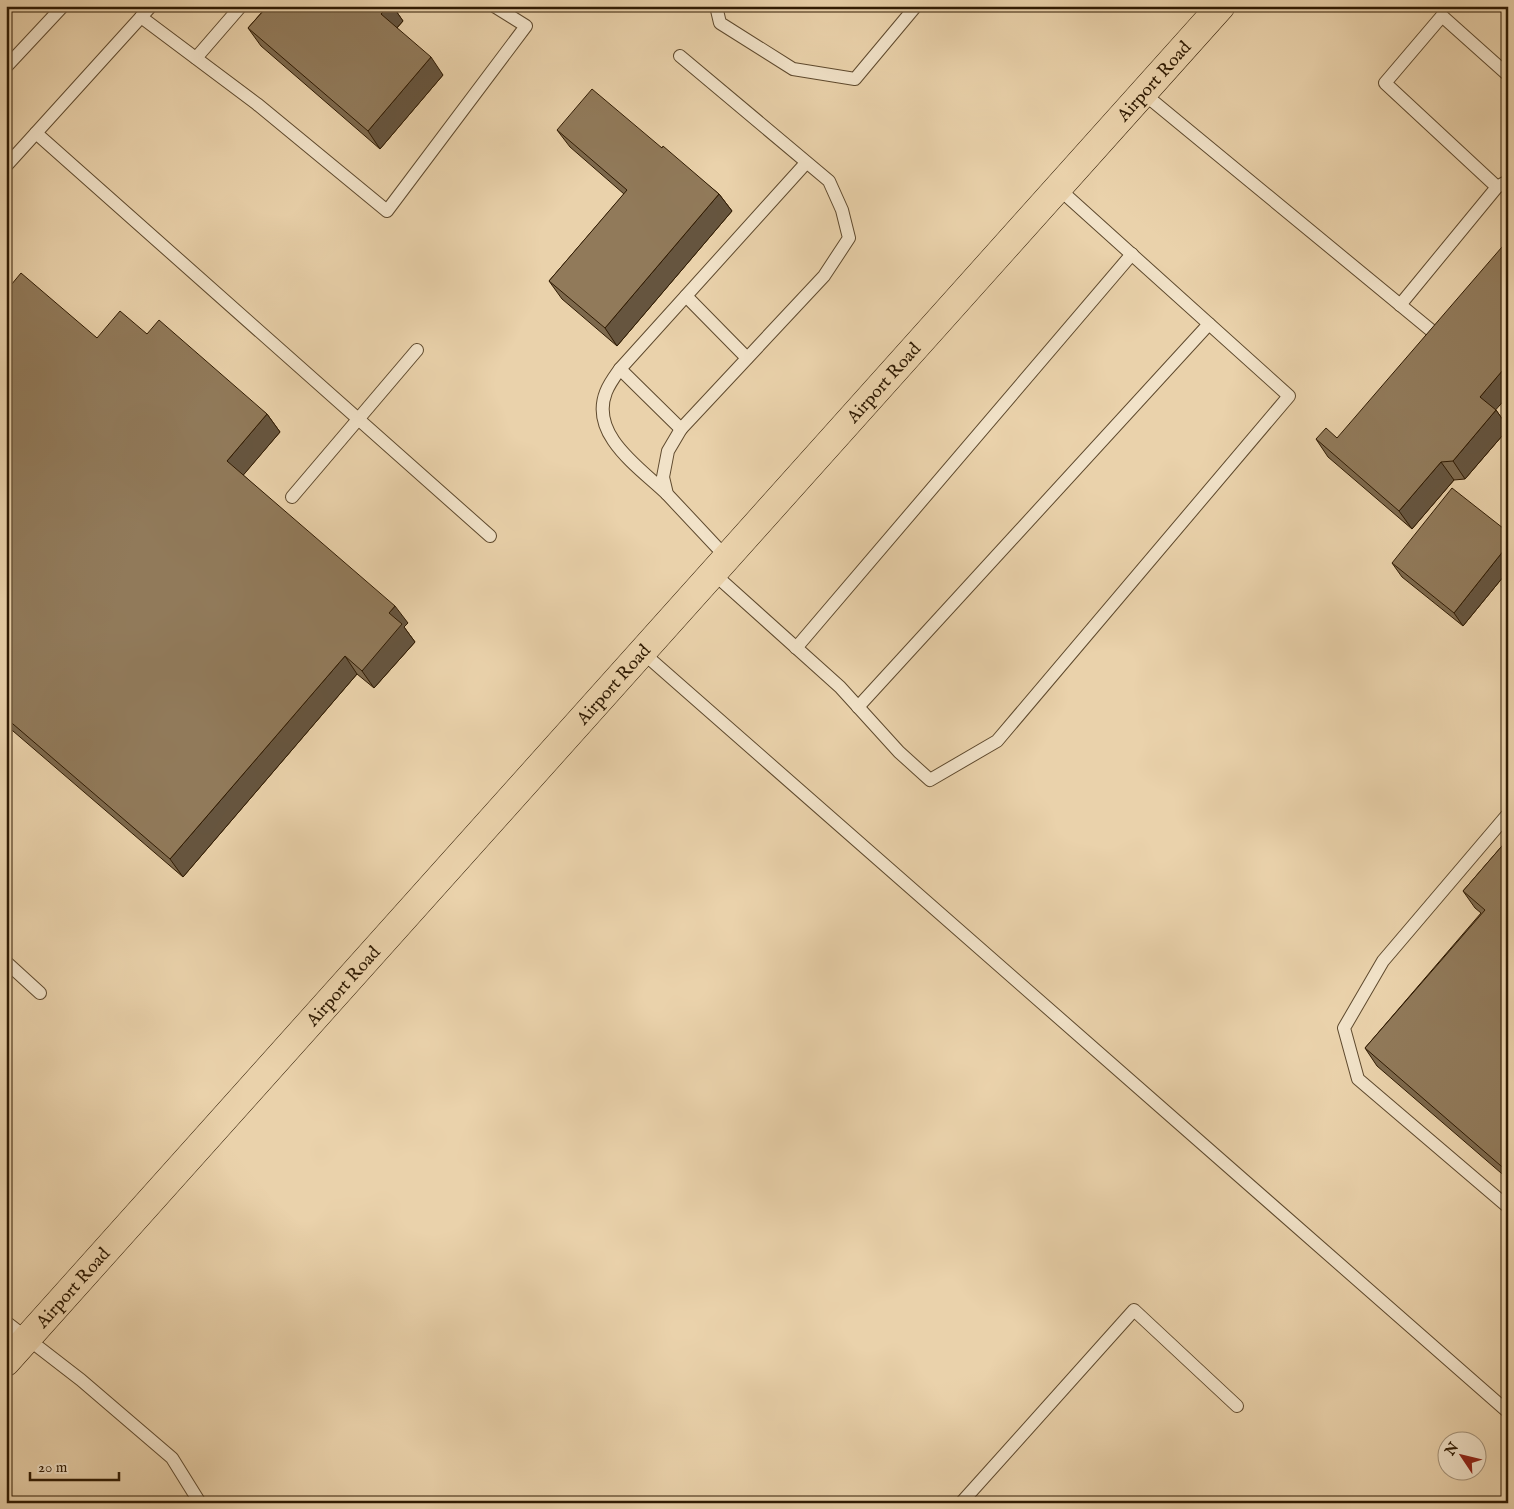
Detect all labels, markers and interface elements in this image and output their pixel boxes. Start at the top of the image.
street label: Airport Road [1112,37,1197,128]
street label: Airport Road [842,338,927,429]
street label: Airport Road [572,640,657,731]
street label: Airport Road [301,942,386,1033]
street label: Airport Road [31,1243,116,1334]
north arrow [1436,1432,1486,1482]
text: N [1441,1439,1463,1460]
scale bar [30,1449,119,1481]
text: 20 m [38,1458,68,1477]

